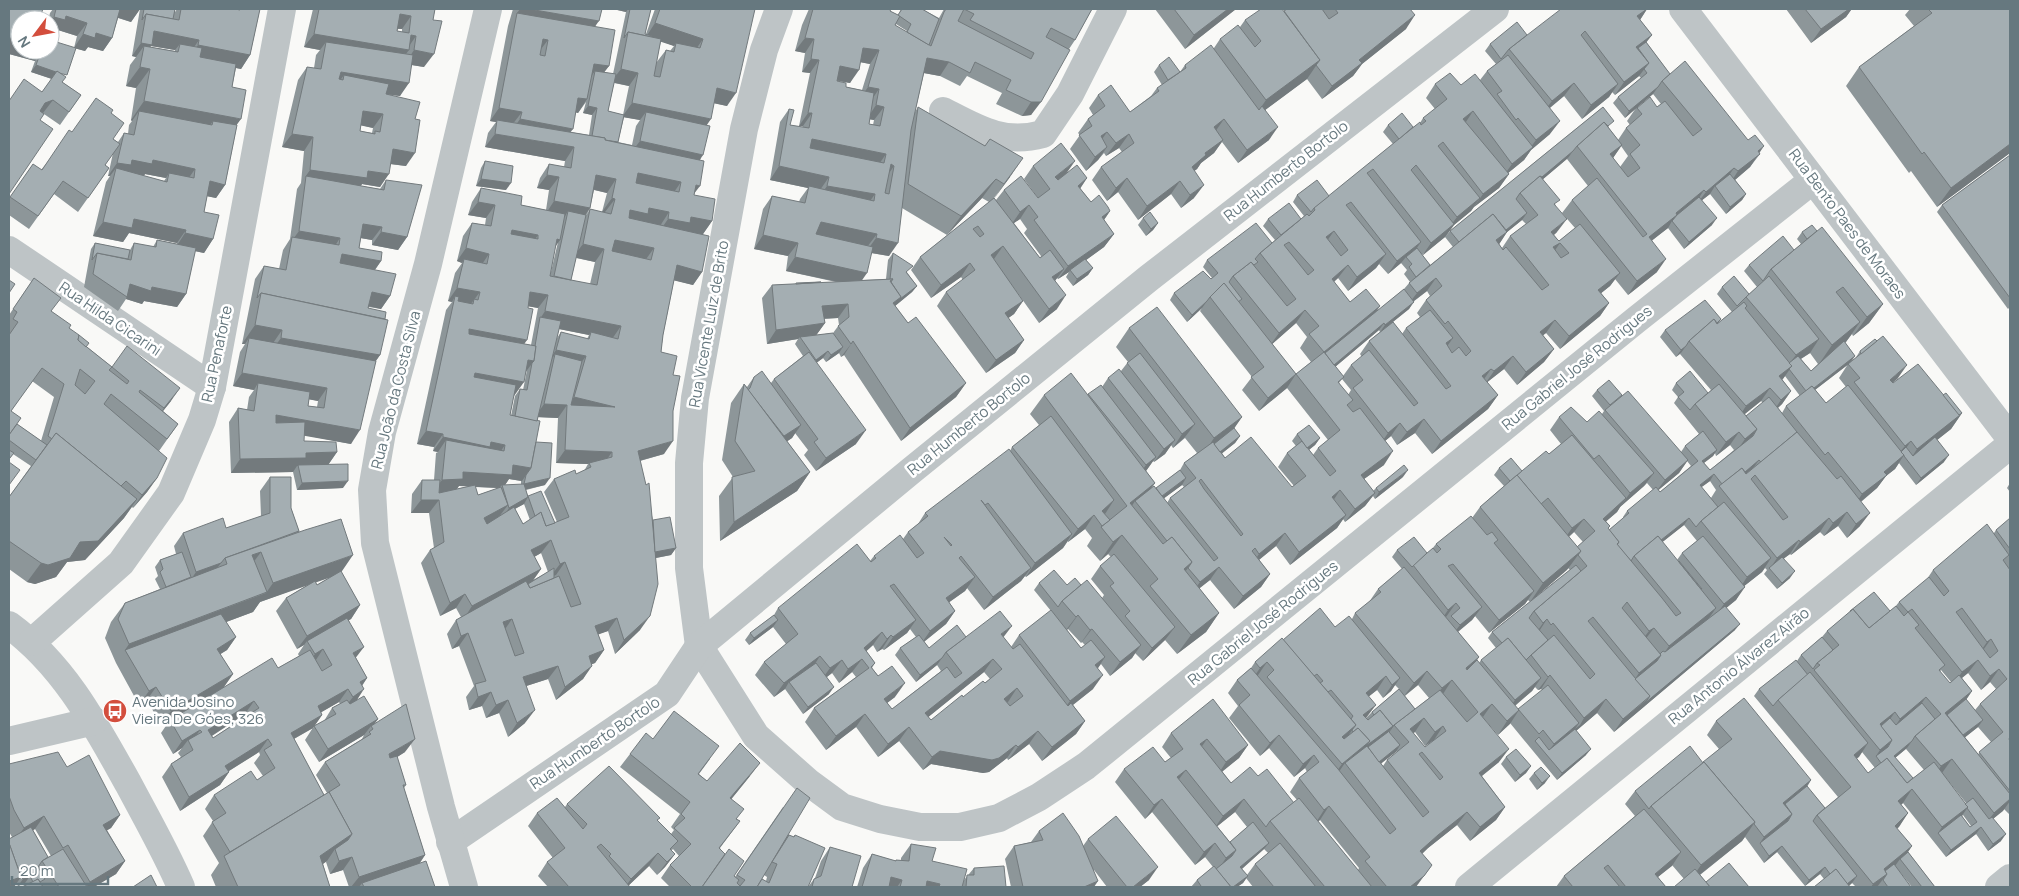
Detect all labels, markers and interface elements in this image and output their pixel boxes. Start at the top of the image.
north arrow [10,10,60,60]
text: N [13,33,34,51]
street label: Rua Humberto Bortolo [1219,115,1352,226]
street label: Rua Bento Paes de Moraes [1784,144,1911,303]
street label: Rua Vicente Luiz de Brito [683,239,734,409]
street label: Rua Hilda Cicarini [55,277,166,361]
street label: Rua Gabriel José Rodrigues [1497,300,1656,435]
street label: Rua Penaforte [196,303,237,404]
street label: Rua João da Costa Silva [366,309,425,471]
street label: Rua Humberto Bortolo [903,367,1035,480]
street label: Rua Gabriel José Rodrigues [1183,555,1342,690]
street label: Rua Antonio Álvarez Airão [1664,602,1814,729]
place label: Avenida Josino Vieira De Góes, 326 [132,691,264,729]
street label: Rua Humberto Bortolo [526,691,664,794]
bus stop icon: Avenida Josino Vieira De Góes, 326 [102,698,128,724]
scale bar [12,854,109,886]
text: 20 m [20,860,53,881]

